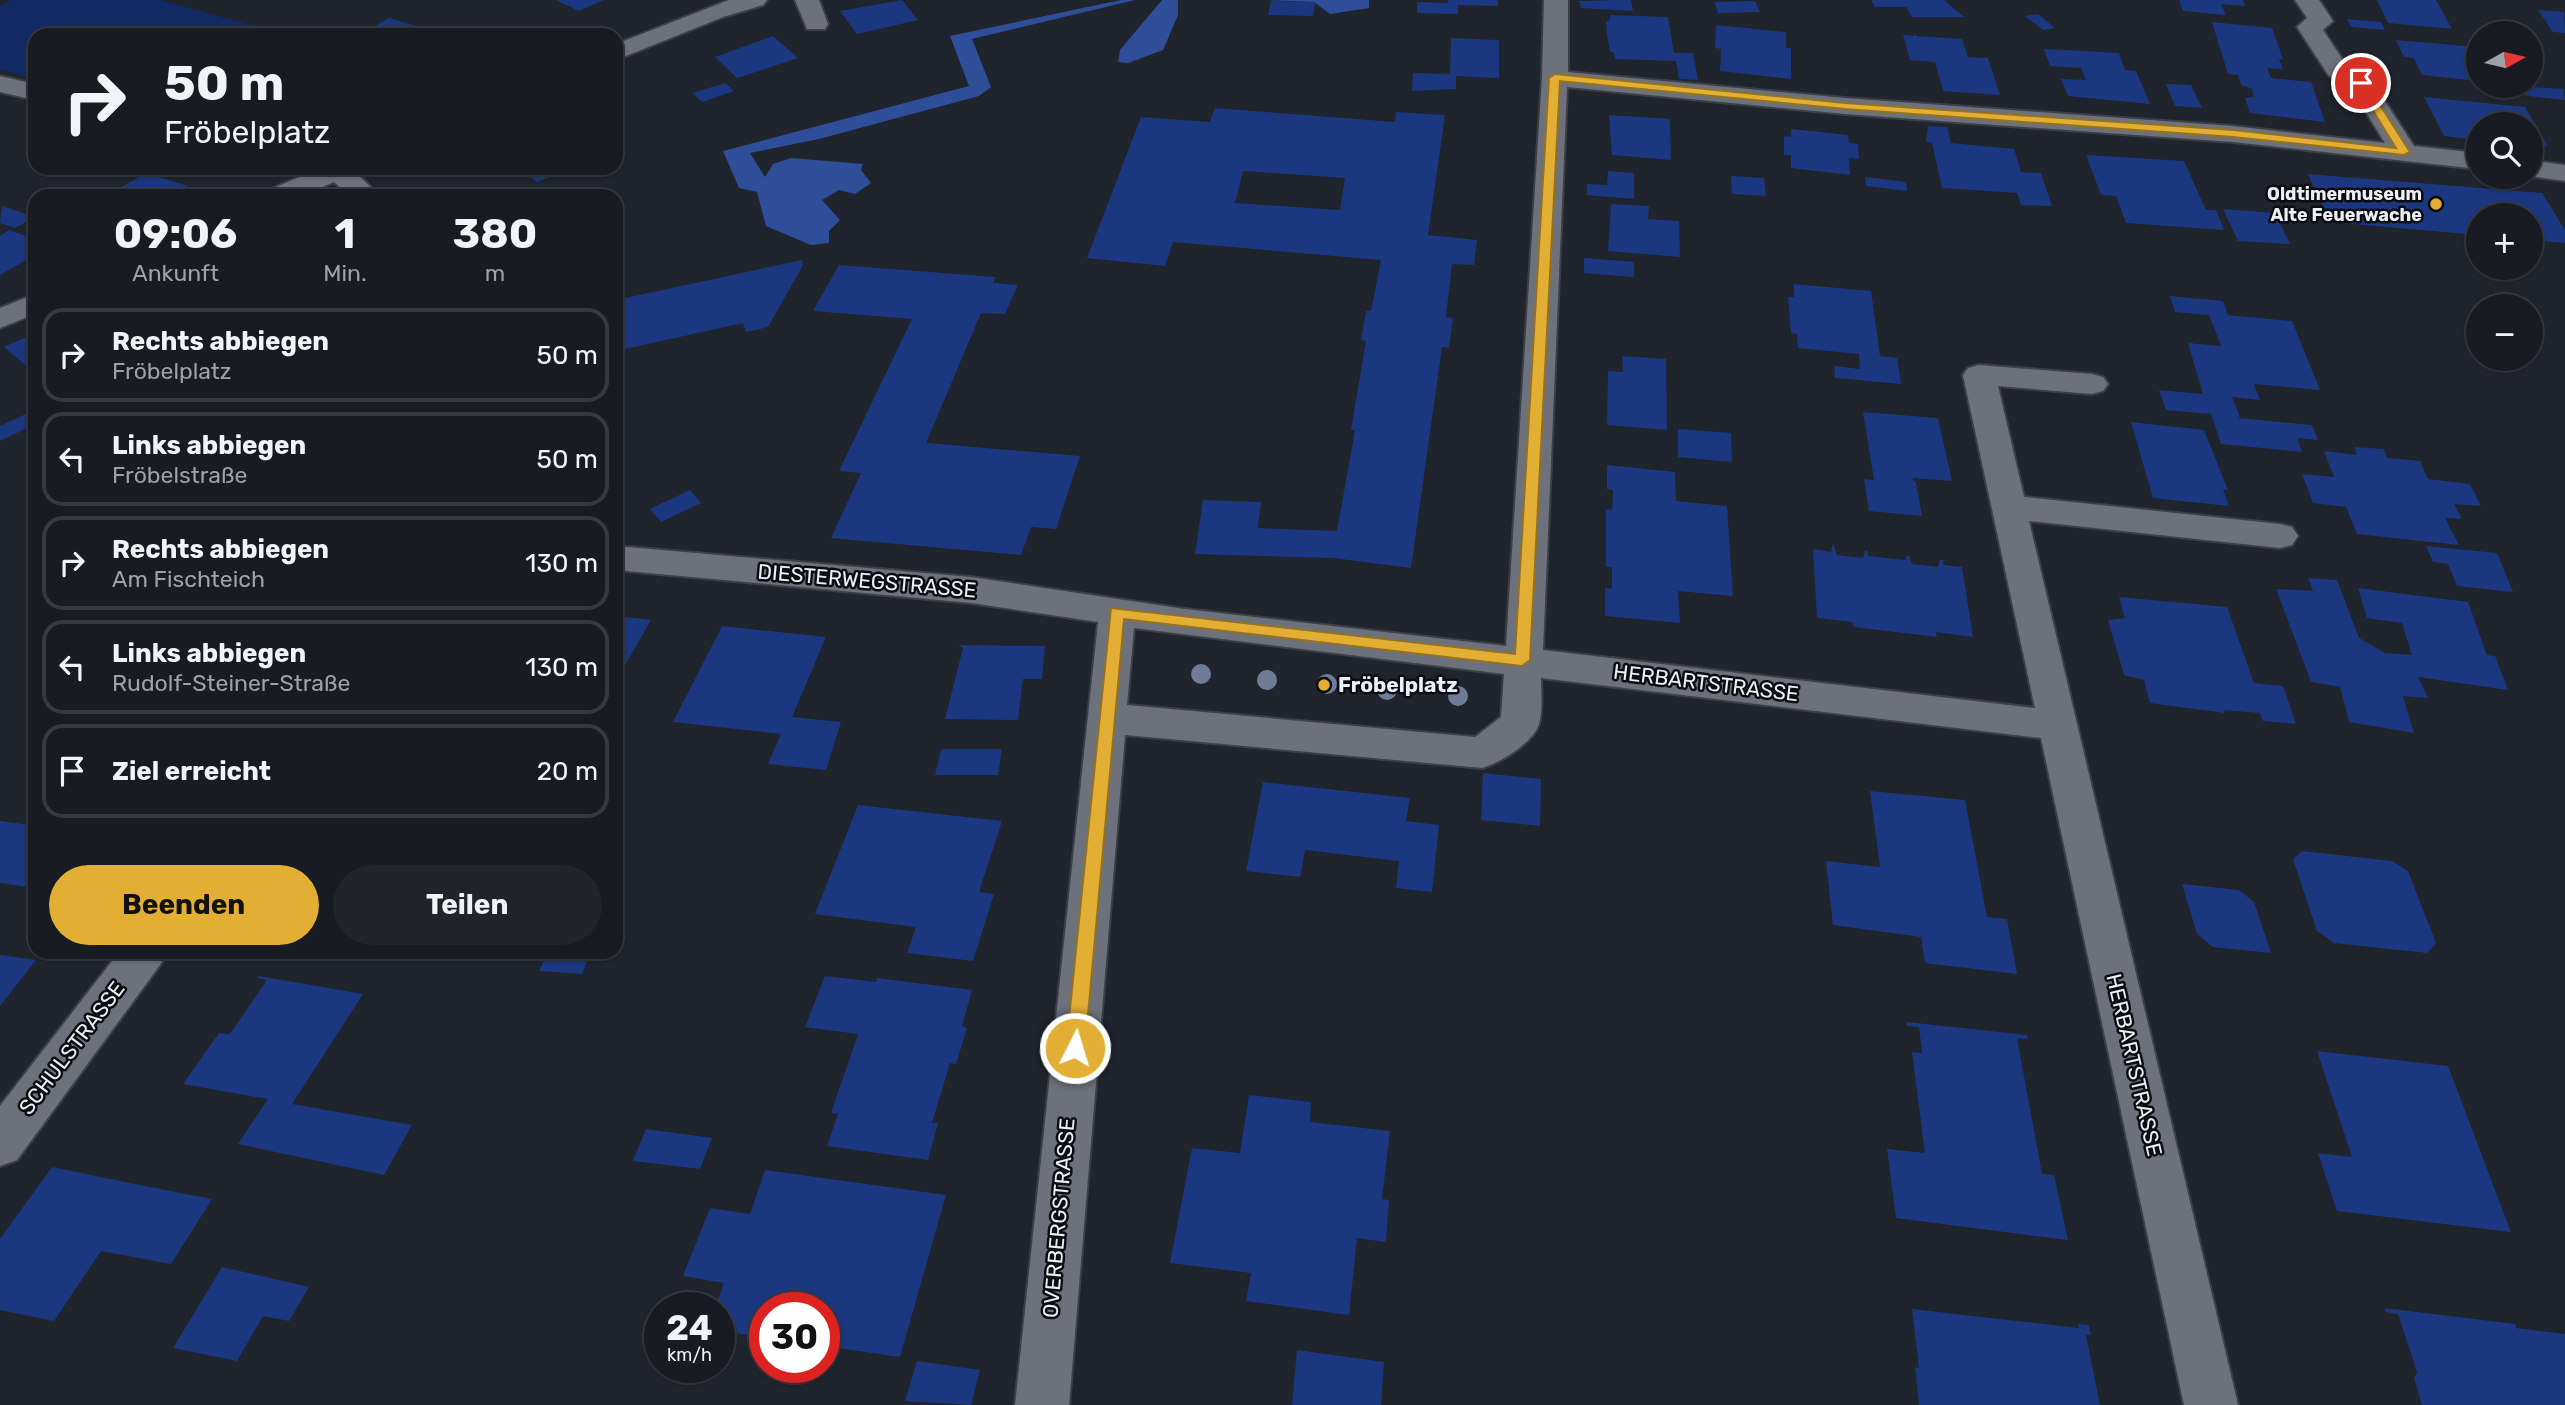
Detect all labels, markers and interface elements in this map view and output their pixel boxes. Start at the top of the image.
north arrow [2466,21,2543,98]
map controls [2466,21,2543,371]
pin [2331,53,2391,113]
text: 50 m [164,54,284,112]
icon: right [49,56,140,147]
icon: arrive [2342,64,2380,102]
button: search [2466,112,2543,189]
text: Fröbelplatz [164,113,330,151]
place label: Oldtimermuseum Alte Feuerwache [2267,183,2422,226]
marker: Oldtimermuseum Alte Feuerwache [2428,196,2444,212]
button: + [2466,203,2543,280]
text: 09:06 [114,209,237,259]
text: 1 [335,209,355,259]
text: 380 [453,209,537,259]
text: Ankunft [132,259,219,287]
text: Min. [323,259,367,287]
text: m [485,259,505,287]
button: − [2466,294,2543,371]
text: Rechts abbiegen [112,326,329,357]
icon: right [53,336,91,374]
text: 50 m [537,340,598,371]
text: Fröbelplatz [112,357,232,385]
text: Links abbiegen [112,430,306,461]
icon: left [53,440,91,478]
text: 50 m [537,444,598,475]
text: Fröbelstraße [112,461,247,489]
text: Rechts abbiegen [112,534,329,565]
icon: right [53,544,91,582]
text: 130 m [525,548,598,579]
street label: DIESTERWEGSTRASSE [757,558,977,603]
text: Am Fischteich [112,565,265,593]
text: Links abbiegen [112,638,306,669]
icon: left [53,648,91,686]
text: 130 m [525,652,598,683]
street label: HERBARTSTRASSE [1612,659,1800,706]
text: Rudolf-Steiner-Straße [112,669,350,697]
place label: Fröbelplatz [1338,672,1458,697]
marker: Fröbelplatz [1316,677,1332,693]
icon: arrive [53,752,91,790]
text: Ziel erreicht [112,756,271,787]
text: 20 m [537,756,598,787]
button: Beenden [49,865,319,945]
button: Teilen [333,865,602,945]
street label: HERBARTSTRASSE [2101,971,2168,1159]
street label: SCHULSTRASSE [13,976,130,1119]
position arrow [1038,1011,1112,1085]
street label: OVERBERGSTRASSE [1037,1117,1080,1319]
speed limit sign: 30 [749,1292,840,1383]
text: 24 [666,1307,713,1349]
text: km/h [667,1344,712,1366]

